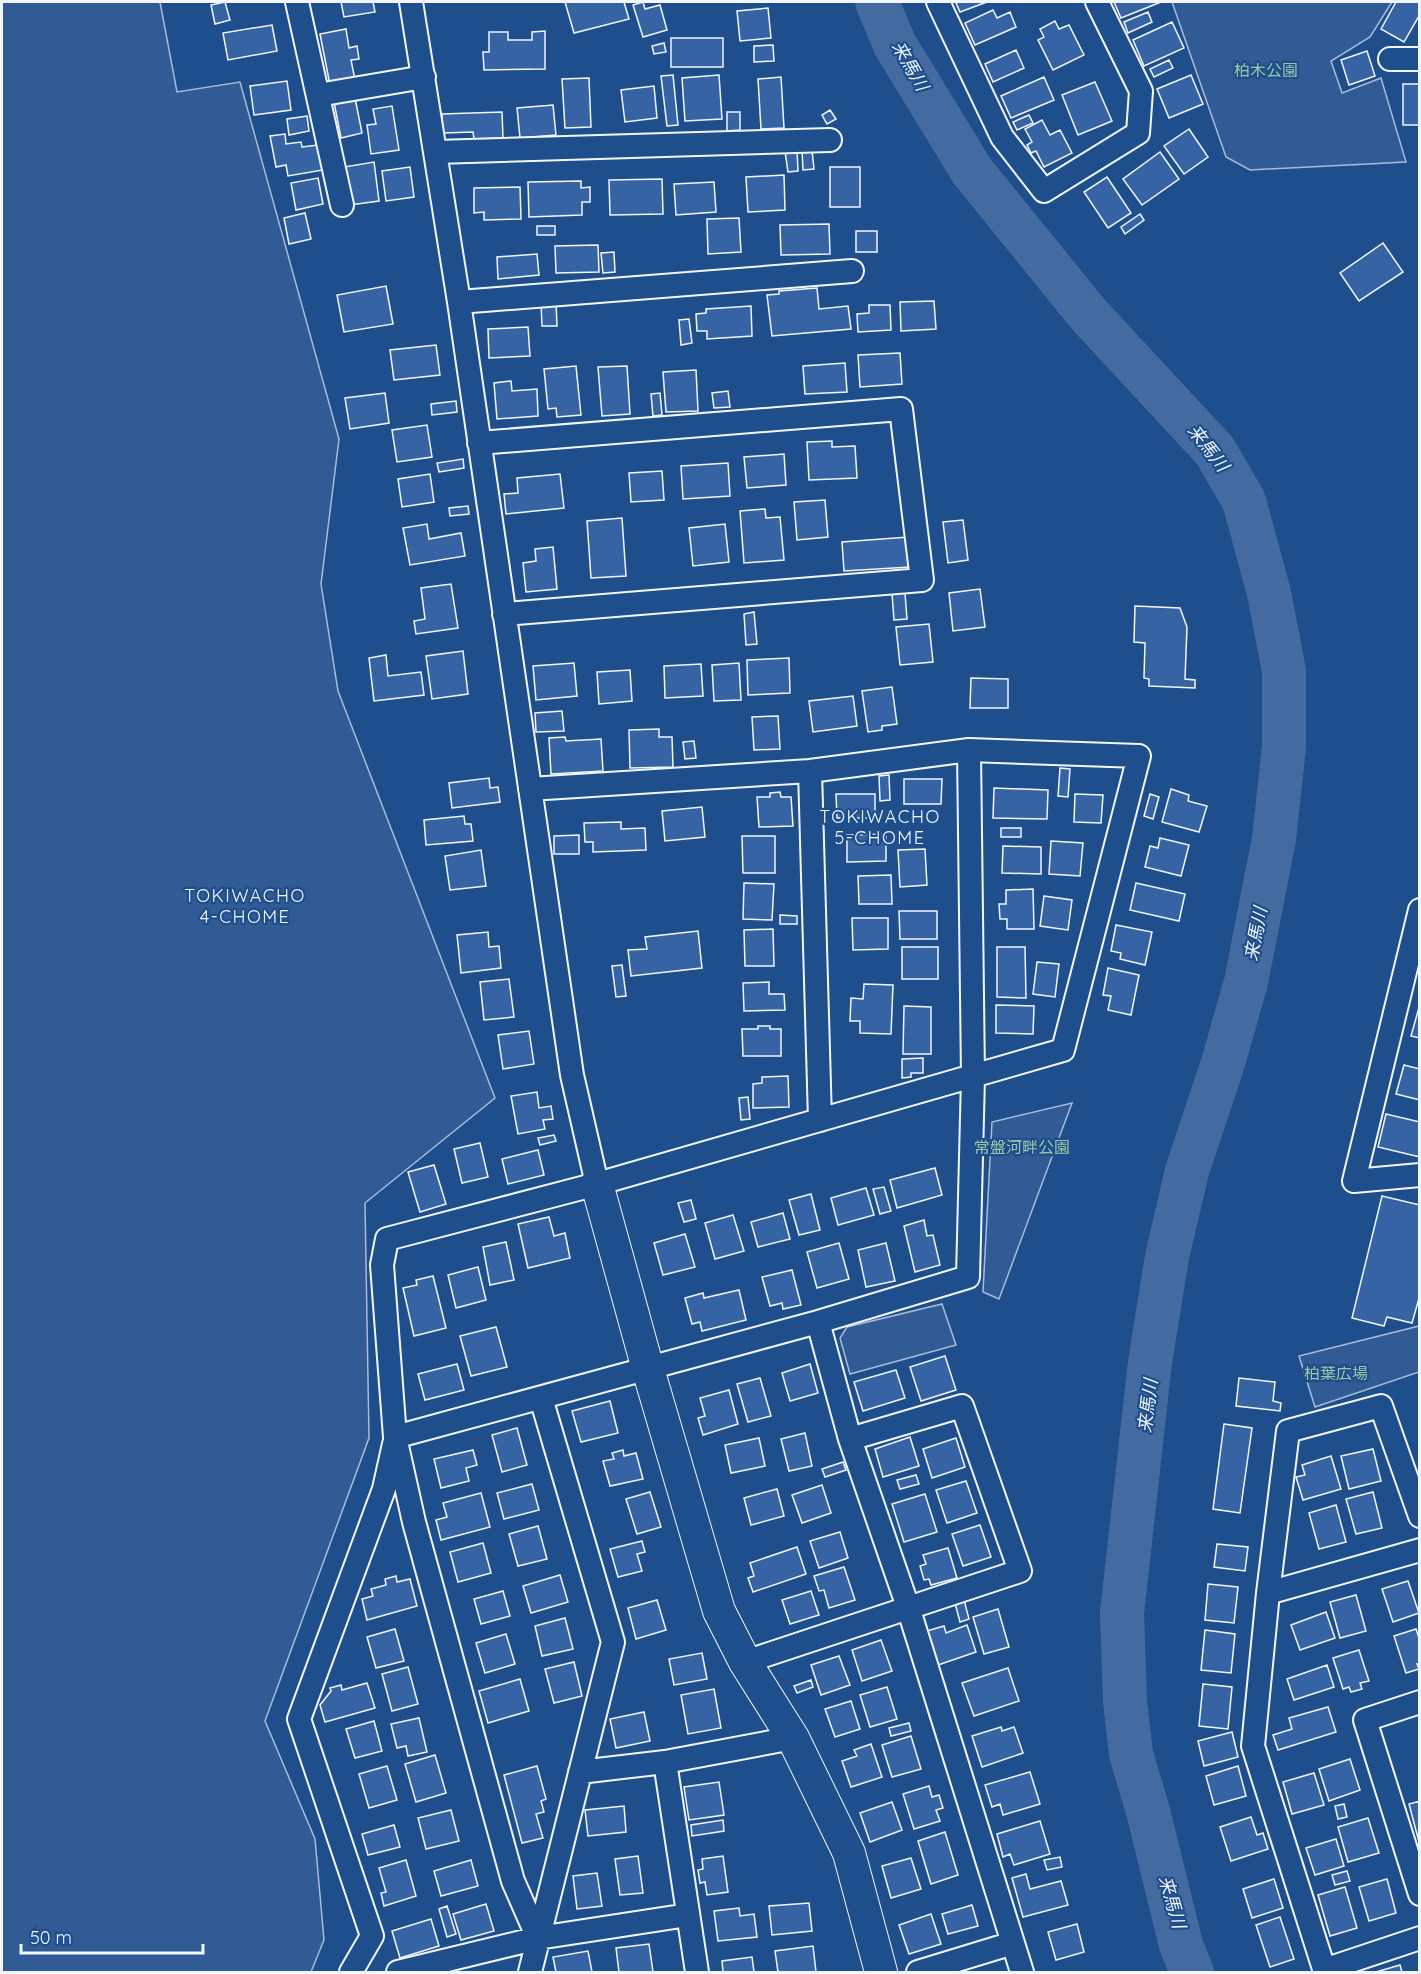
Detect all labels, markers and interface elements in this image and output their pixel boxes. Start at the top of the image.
water label: 来馬川 [887,37,935,97]
park label: 柏木公園 [1234,60,1298,80]
water label: 来馬川 [1183,419,1235,478]
district label: TOKIWACHO 5-CHOME [819,805,941,849]
district label: TOKIWACHO 4-CHOME [184,884,306,928]
water label: 来馬川 [1239,903,1272,963]
park label: 常盤河畔公園 [974,1137,1070,1157]
park label: 柏葉広場 [1304,1363,1368,1383]
water label: 来馬川 [1133,1376,1162,1434]
water label: 来馬川 [1154,1873,1192,1933]
scale bar [21,1917,202,1955]
text: 50 m [30,1926,72,1949]

